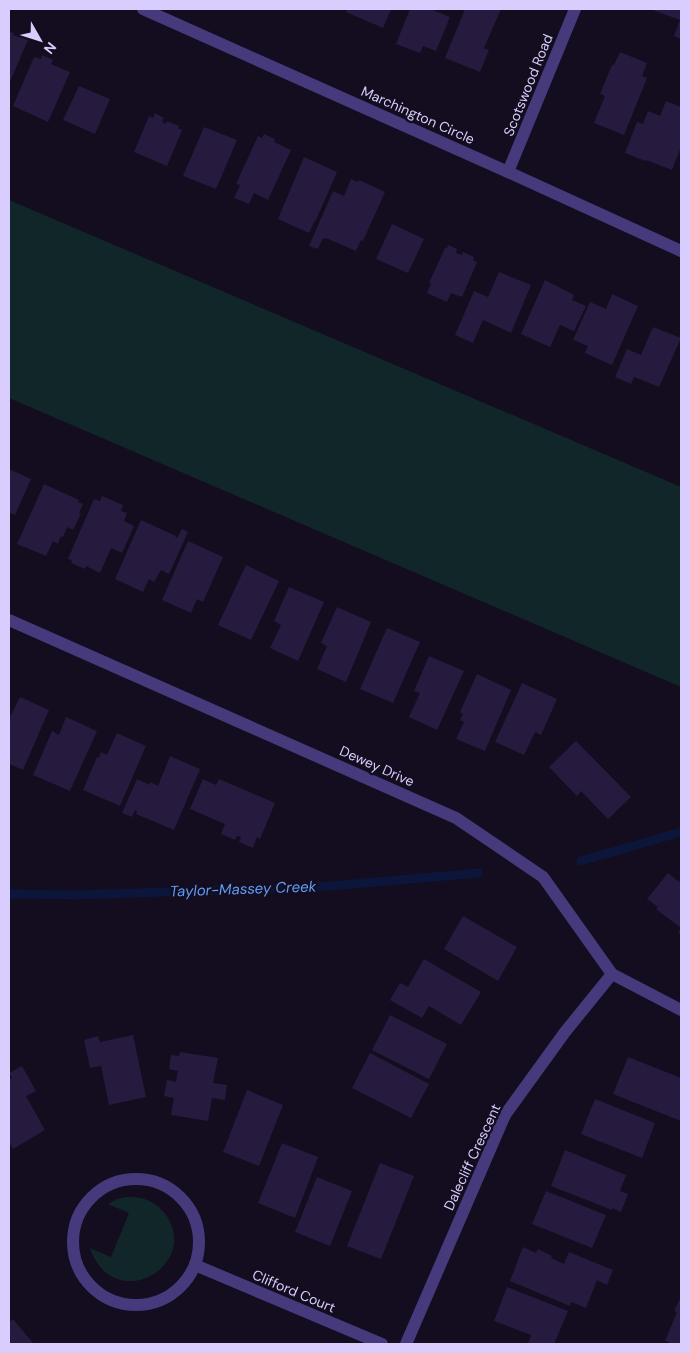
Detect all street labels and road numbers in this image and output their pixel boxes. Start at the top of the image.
street label: Scotswood Road [499,31,557,139]
street label: Marchington Circle [358,82,478,148]
street label: Dewey Drive [337,741,417,791]
street label: Dalecliff Crescent [439,1101,505,1213]
street label: Clifford Court [250,1265,338,1317]

